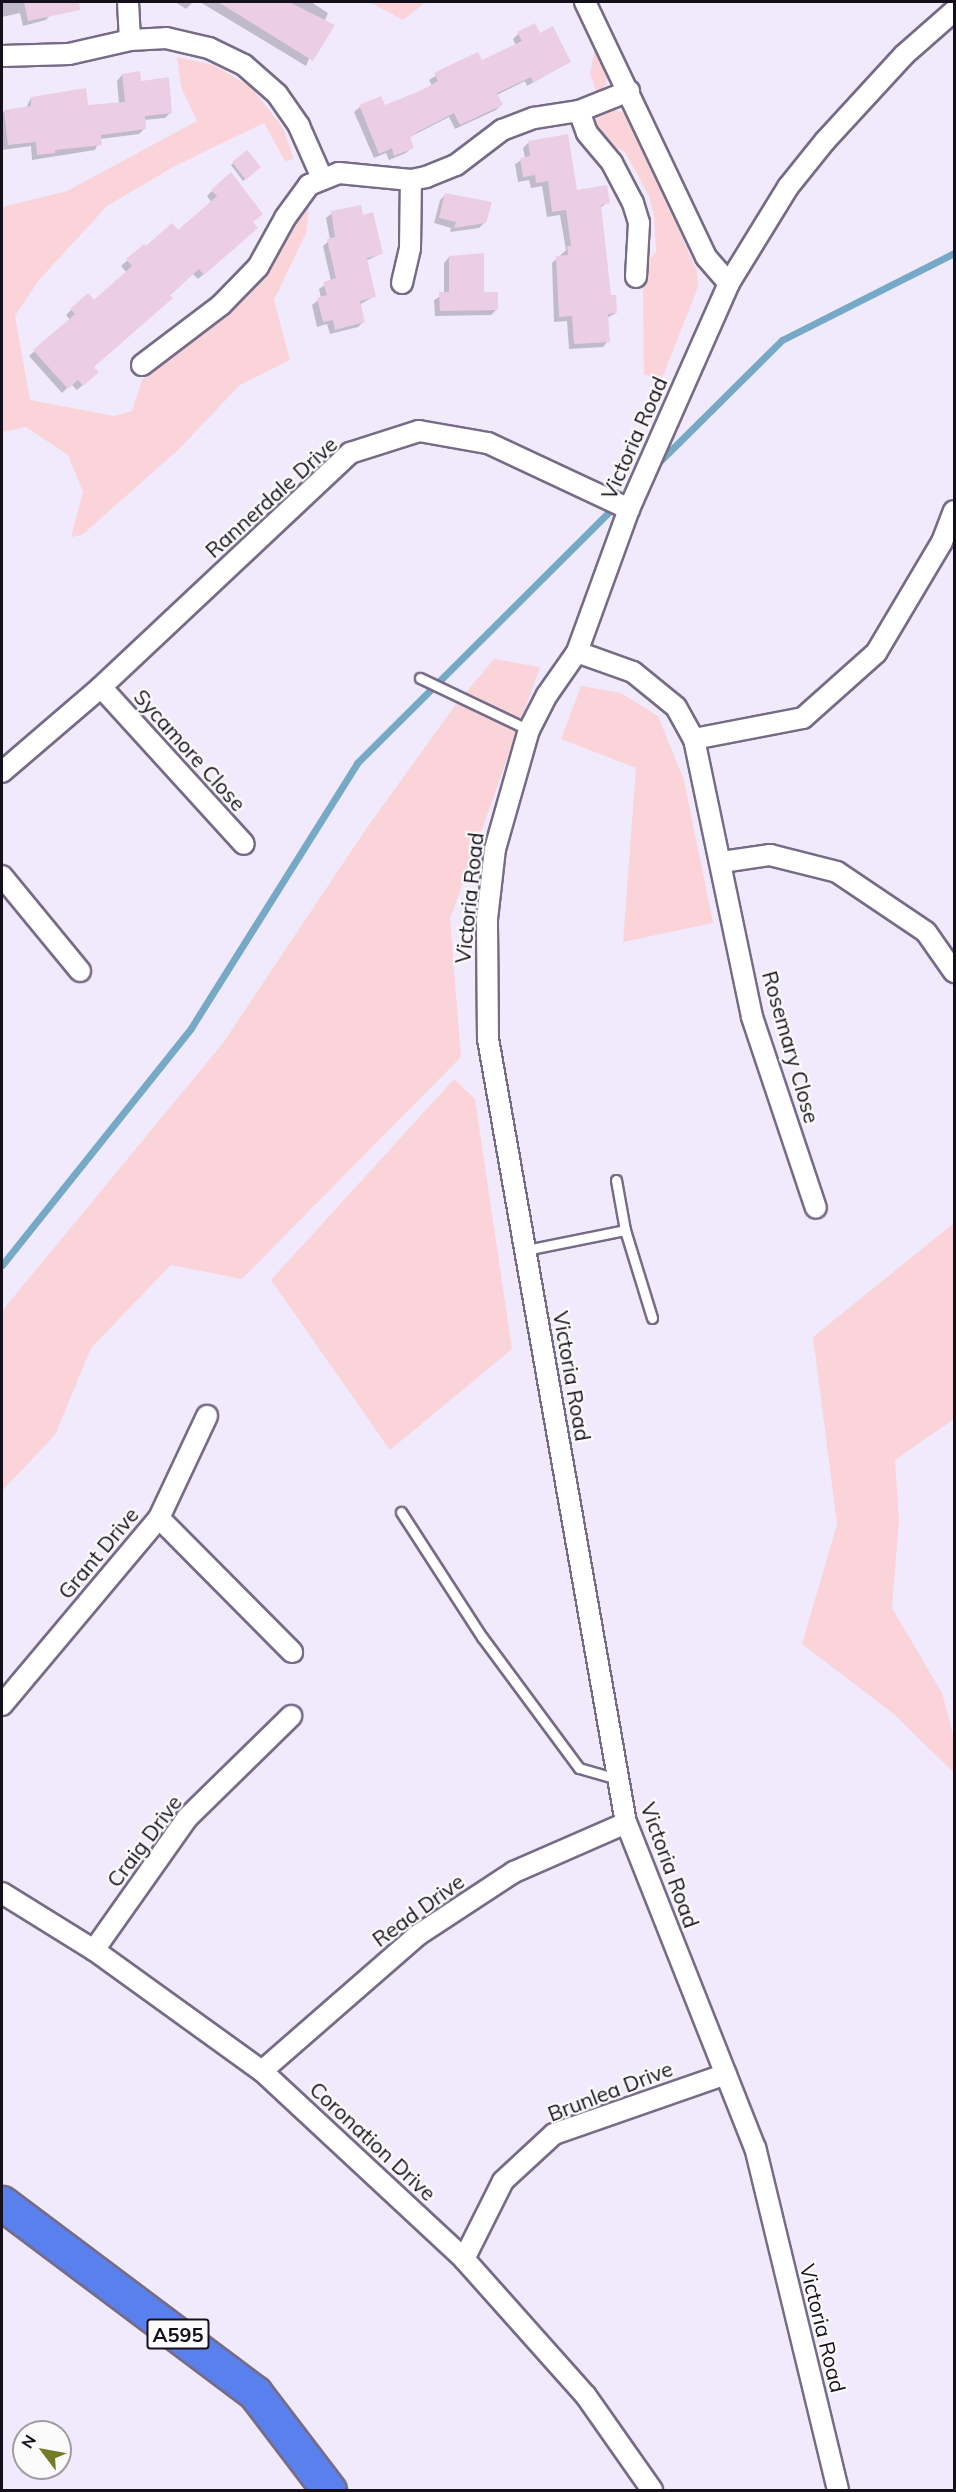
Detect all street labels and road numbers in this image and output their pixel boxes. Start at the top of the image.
street label: Victoria Road [596,373,672,503]
street label: Rannerdale Drive [200,431,342,563]
street label: Sycamore Close [129,684,251,816]
street label: Victoria Road [450,831,488,965]
street label: Rosemary Close [757,968,825,1126]
street label: Victoria Road [548,1309,596,1443]
street label: Grant Drive [53,1502,143,1604]
street label: Craig Drive [101,1790,187,1892]
street label: Victoria Road [636,1799,704,1931]
street label: Read Drive [367,1868,469,1952]
street label: Brunlea Drive [544,2056,676,2126]
street label: Coronation Drive [305,2076,441,2206]
street label: Victoria Road [795,2261,851,2395]
road number: A595 [146,2317,210,2351]

